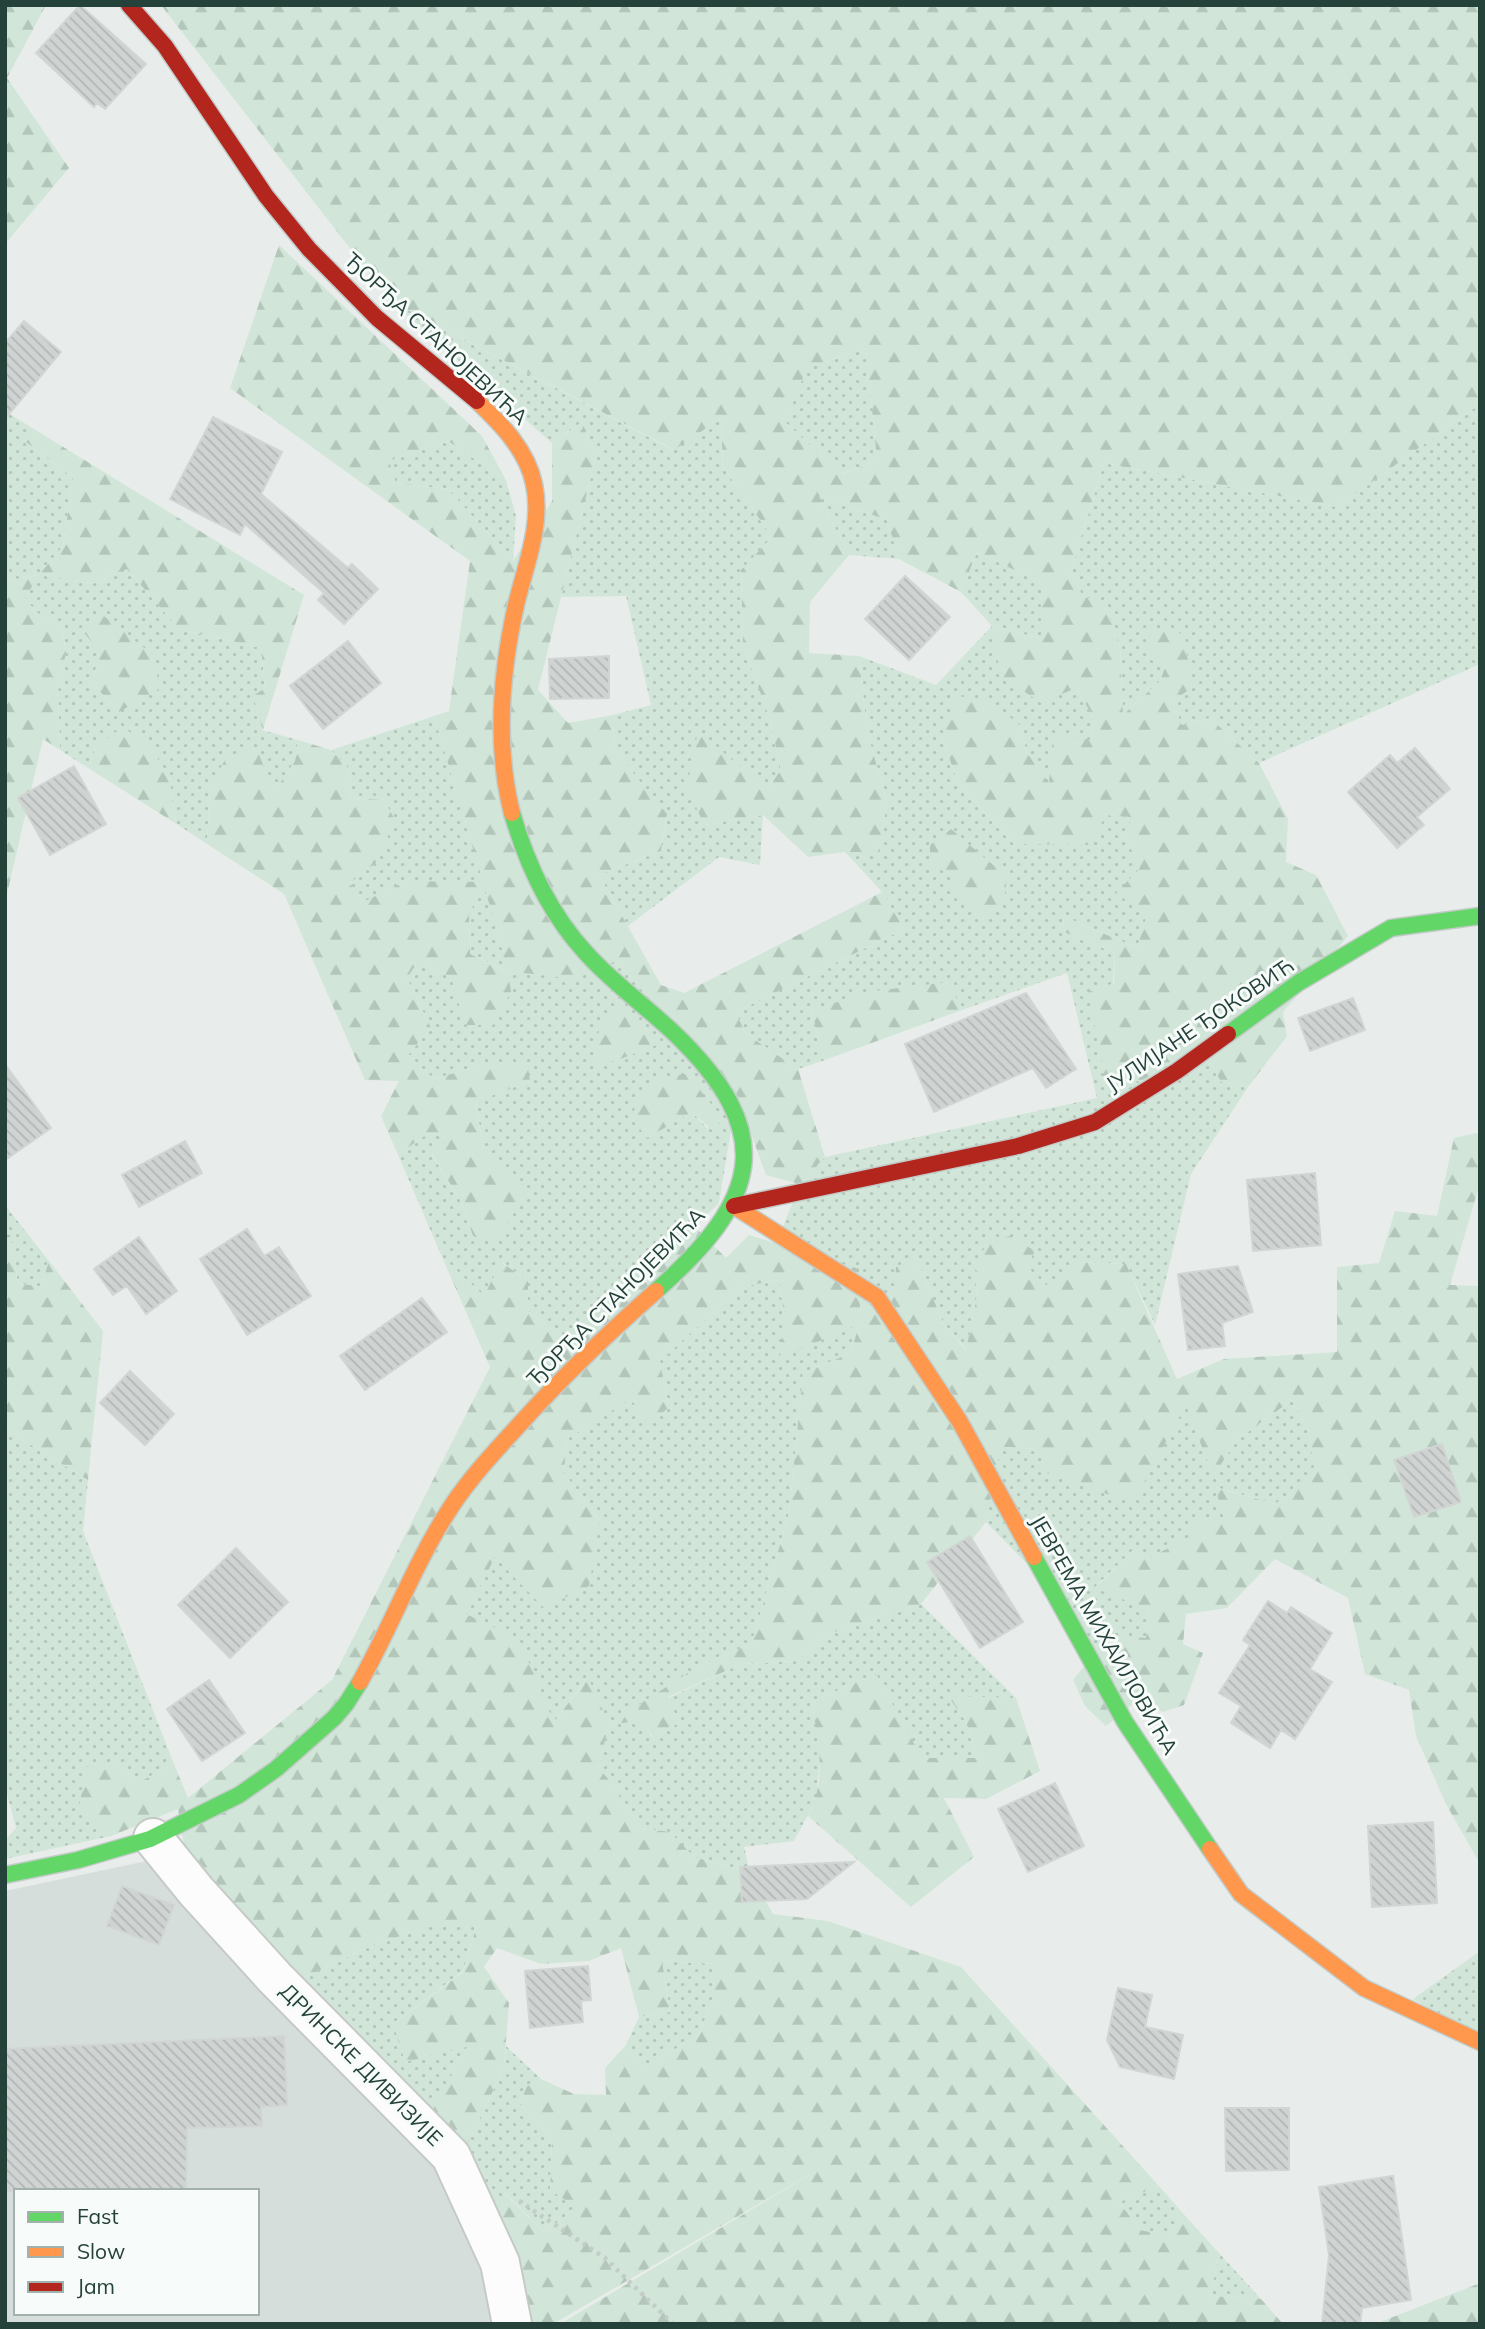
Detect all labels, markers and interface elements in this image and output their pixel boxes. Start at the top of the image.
street label: ЂОРЂА СТАНОЈЕВИЋА [340,246,534,430]
street label: ЈУЛИЈАНЕ ЂОКОВИЋ [1101,952,1298,1097]
street label: ЂОРЂА СТАНОЈЕВИЋА [521,1201,710,1391]
street label: ЈЕВРЕМА МИХАИЛОВИЋА [1025,1510,1185,1759]
street label: ДРИНСКЕ ДИВИЗИЈЕ [275,1978,448,2151]
legend [14,2189,259,2315]
text: Fast [77,2203,119,2229]
text: Slow [77,2238,125,2264]
text: Jam [77,2273,115,2299]

